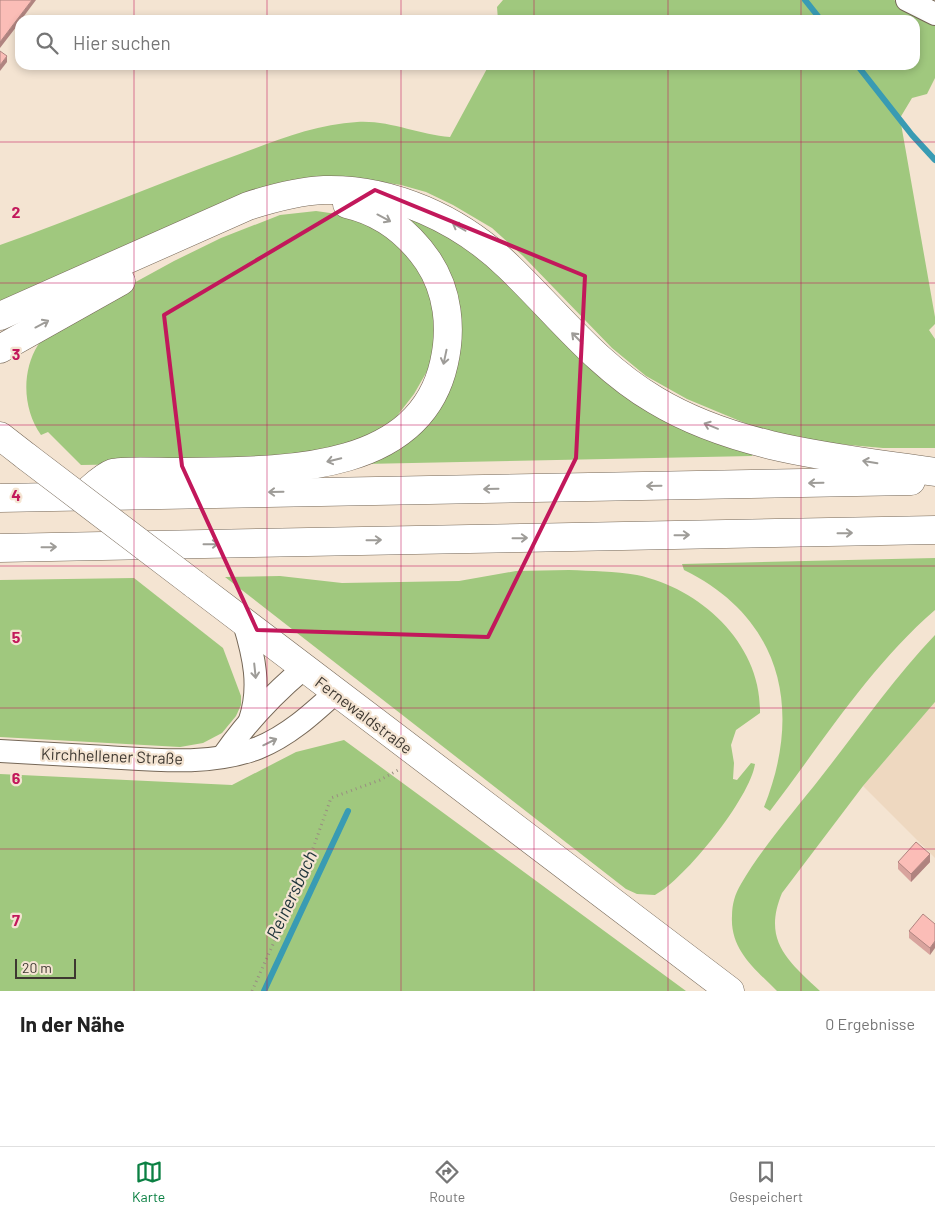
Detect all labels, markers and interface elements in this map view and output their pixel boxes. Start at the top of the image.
search box [15,15,920,70]
icon: search [33,29,61,57]
text: Hier suchen [73,31,171,54]
text: 2 [12,202,21,221]
one-way arrow [376,214,391,223]
one-way arrow [452,222,466,232]
one-way arrow [34,319,49,329]
one-way arrow [571,332,583,344]
text: 3 [12,344,20,363]
one-way arrow [440,349,449,365]
one-way arrow [704,421,719,431]
one-way arrow [326,456,342,465]
one-way arrow [862,457,878,467]
one-way arrow [809,478,825,488]
one-way arrow [646,482,662,491]
one-way arrow [484,484,500,494]
text: 4 [11,485,21,504]
one-way arrow [269,488,285,497]
one-way arrow [837,528,853,537]
one-way arrow [674,530,690,540]
one-way arrow [512,533,528,543]
one-way arrow [365,535,381,545]
one-way arrow [202,539,219,549]
one-way arrow [40,542,56,552]
text: 5 [12,627,21,646]
one-way arrow [250,663,260,679]
street label: Fernewaldstraße [312,672,417,757]
one-way arrow [262,737,277,747]
street label: Kirchhellener Straße [41,744,183,767]
text: 6 [12,768,21,787]
water label: Reinersbach [261,847,321,942]
text: 7 [12,910,20,929]
scale bar [15,956,76,979]
text: 20 m [22,959,52,976]
text: In der Nähe [20,1011,125,1036]
text: 0 Ergebnisse [825,1014,915,1033]
tab: Karte [132,1158,165,1205]
tab: Route [429,1158,465,1205]
tab: Gespeichert [729,1158,803,1205]

